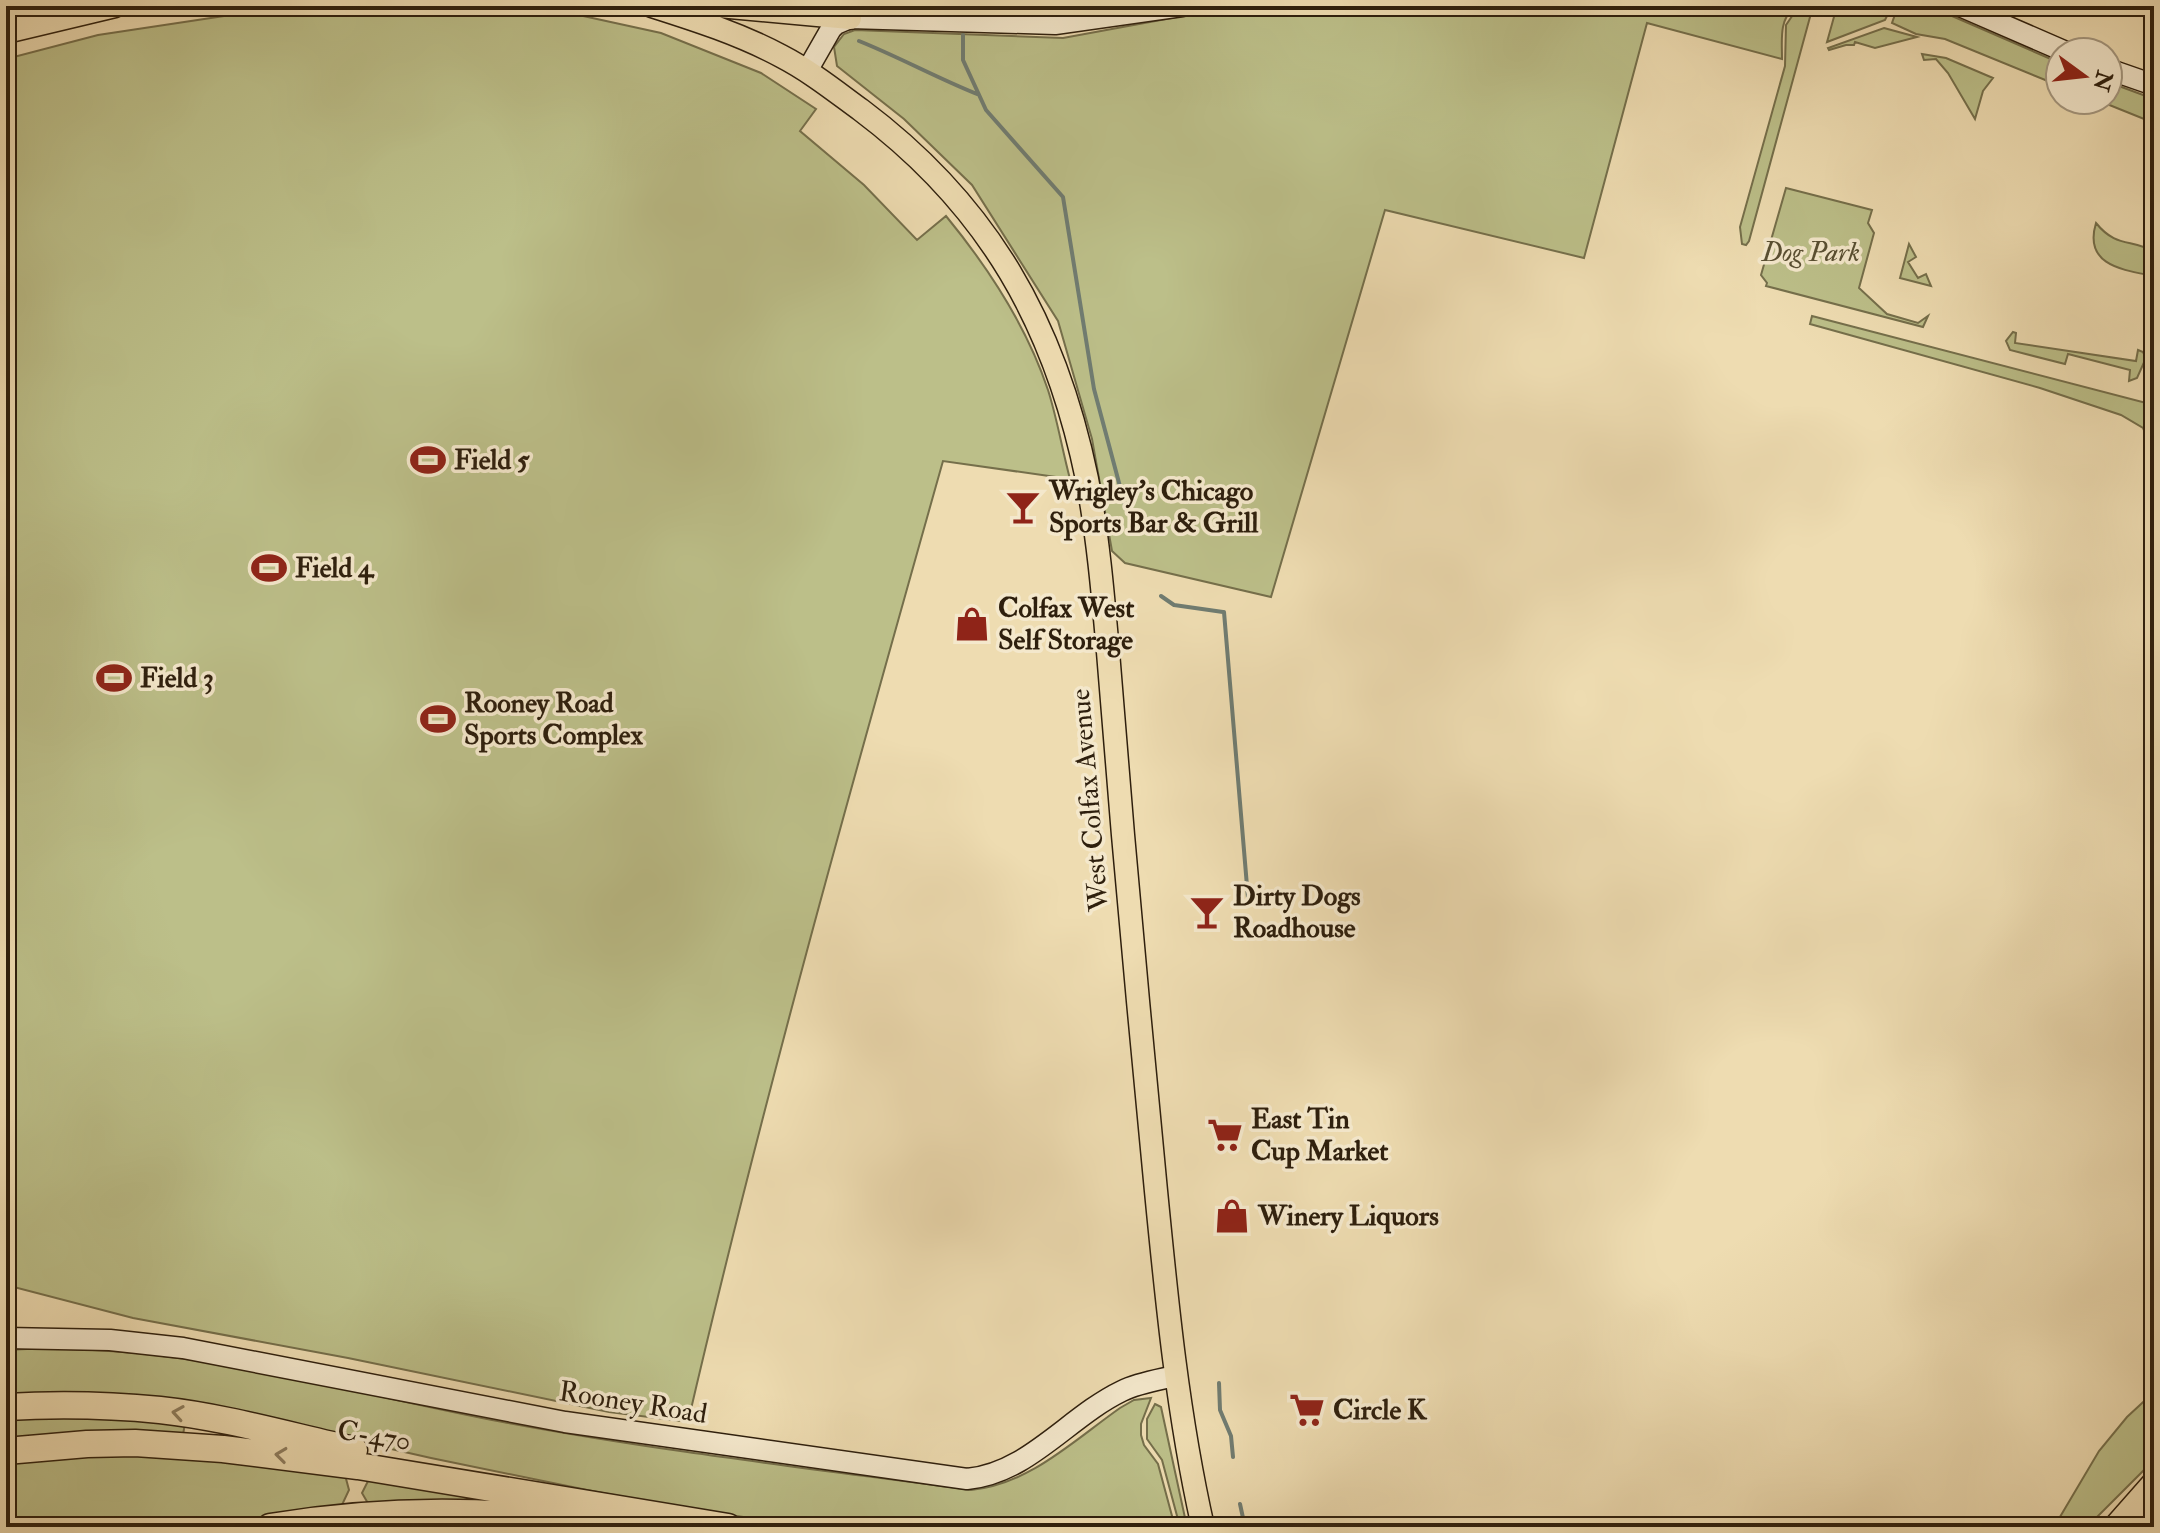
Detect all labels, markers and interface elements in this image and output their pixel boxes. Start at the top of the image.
north arrow [2044,36,2124,116]
text: N [2086,67,2119,94]
park label: Dog Park [1761,235,1860,270]
sports icon: Field 5 [409,441,447,479]
place label: Field 5 [454,443,530,478]
place label: Wrigley's Chicago Sports Bar & Grill [1048,474,1259,541]
bar icon: Wrigley's Chicago Sports Bar & Grill [1004,488,1042,526]
sports icon: Field 4 [250,549,288,587]
place label: Field 4 [295,551,375,586]
place label: Colfax West Self Storage [998,591,1134,658]
shop icon: Colfax West Self Storage [953,605,991,643]
sports icon: Field 3 [95,659,133,697]
place label: Field 3 [140,661,214,696]
place label: Rooney Road Sports Complex [464,686,644,753]
street label: West Colfax Avenue [1063,687,1117,914]
sports icon: Rooney Road Sports Complex [419,700,457,738]
place label: Dirty Dogs Roadhouse [1233,879,1361,946]
bar icon: Dirty Dogs Roadhouse [1188,893,1226,931]
place label: East Tin Cup Market [1251,1102,1388,1169]
supermarket icon: East Tin Cup Market [1206,1116,1244,1154]
shop icon: Winery Liquors [1213,1197,1251,1235]
place label: Winery Liquors [1257,1199,1439,1234]
street label: Rooney Road [556,1374,710,1432]
supermarket icon: Circle K [1288,1391,1326,1429]
place label: Circle K [1333,1393,1428,1428]
one-way arrow [171,1405,185,1422]
street label: C-470 [335,1413,413,1459]
one-way arrow [274,1447,288,1464]

